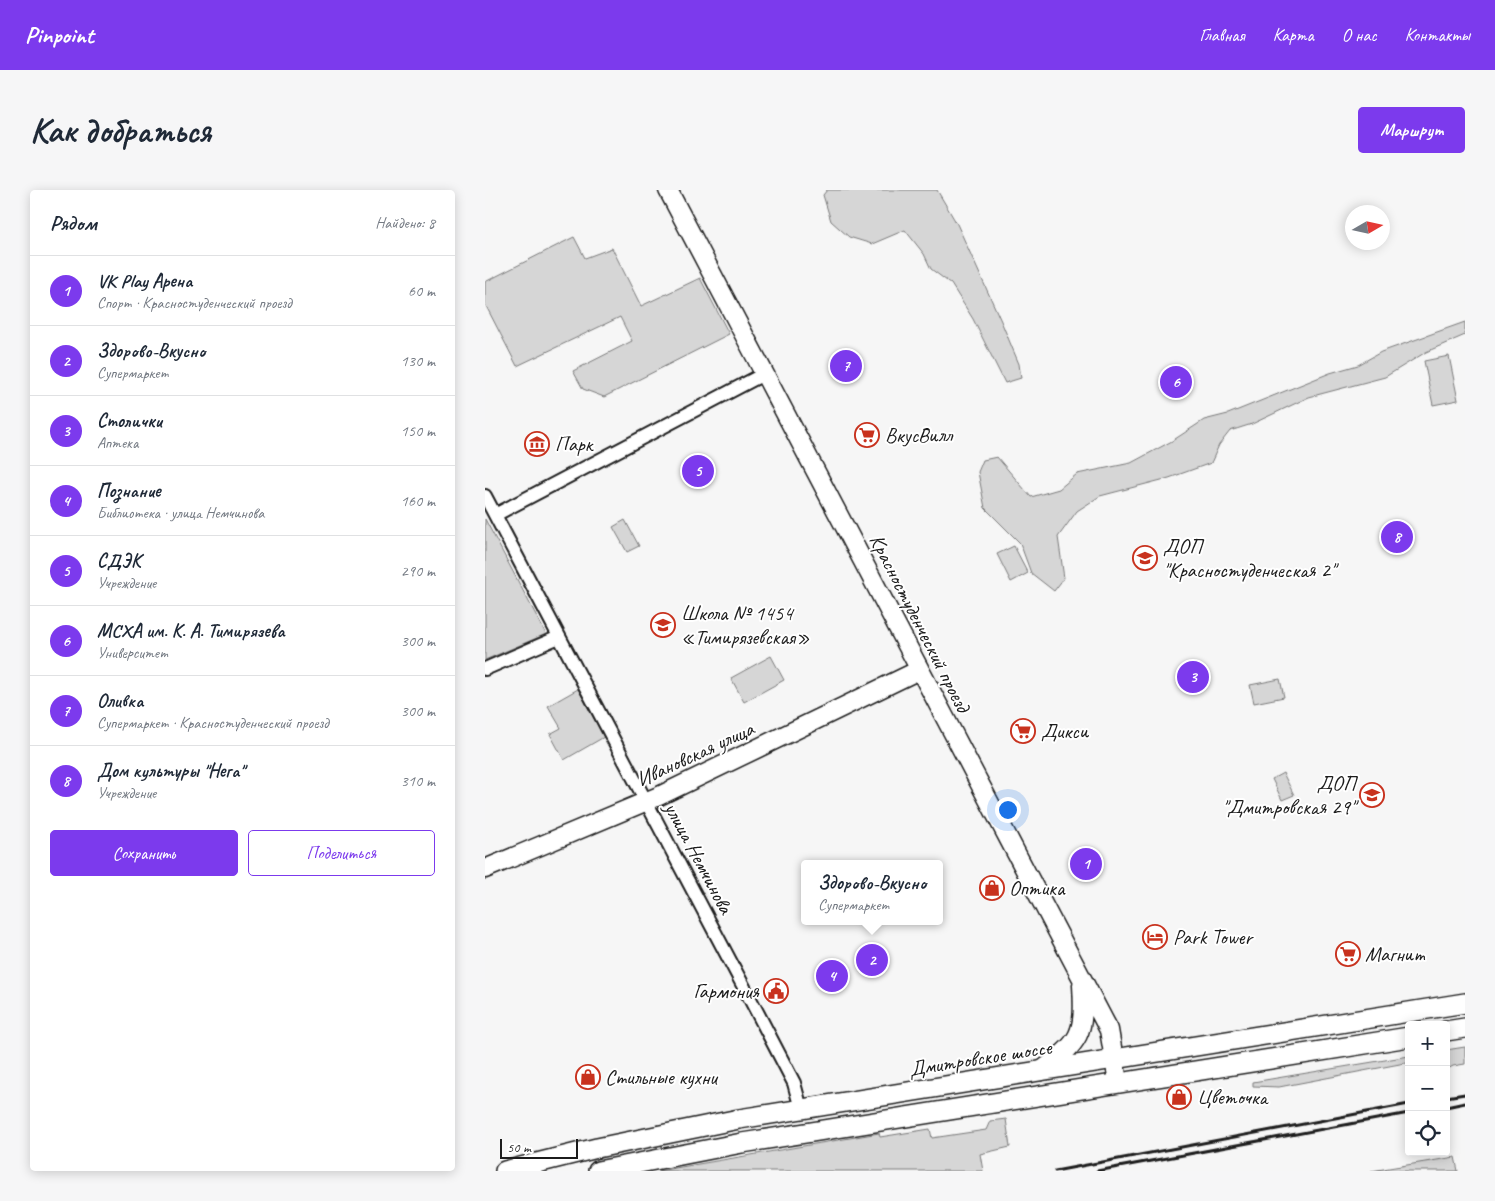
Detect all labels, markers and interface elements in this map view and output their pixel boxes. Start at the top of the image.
text: Pinpoint [25,20,94,50]
text: Главная [1200,24,1245,46]
text: Карта [1273,24,1314,46]
text: О нас [1342,24,1377,46]
text: Контакты [1405,24,1470,46]
button: Маршрут [1358,107,1465,153]
text: Как добраться [30,108,211,153]
north arrow [1345,205,1390,250]
text: Рядом [50,210,97,236]
text: Найдено: 8 [375,213,435,233]
text: VK Play Арена [97,269,192,293]
text: 1 [62,281,70,301]
text: 60 m [408,281,435,301]
text: Спорт · Красностуденческий проезд [97,293,292,313]
text: Здорово-Вкусно [97,339,205,363]
pin: 7 [830,347,862,385]
text: 2 [62,351,70,371]
text: 130 m [401,351,435,371]
text: Супермаркет [97,363,168,383]
pin: 6 [1160,363,1192,401]
text: Столички [97,409,162,433]
text: 3 [62,421,70,441]
text: 150 m [401,421,435,441]
supermarket icon: ВкусВилл [854,422,880,448]
place label: ВкусВилл [885,422,954,448]
museum icon: Парк [524,431,550,457]
place label: Парк [555,431,595,457]
text: Аптека [97,433,138,453]
pin: 5 [682,452,714,490]
text: Познание [97,479,160,503]
text: 4 [62,491,70,511]
text: 160 m [401,491,435,511]
text: Библиотека · улица Немчинова [97,503,264,523]
pin: 8 [1381,518,1413,556]
street label: Красностуденческий проезд [864,530,977,719]
place label: ДОП "Красностуденческая 2" [1163,533,1339,583]
school or university icon: ДОП "Красностуденческая 2" [1132,545,1158,571]
text: СДЭК [97,549,141,573]
text: 5 [63,561,69,581]
text: 290 m [401,561,435,581]
text: Учреждение [97,573,156,593]
place label: Школа № 1454 «Тимирязевская» [681,600,810,650]
school or university icon: Школа № 1454 «Тимирязевская» [650,612,676,638]
text: МСХА им. К. А. Тимирязева [97,619,285,643]
text: 6 [62,631,70,651]
text: 300 m [401,631,435,651]
text: Университет [97,643,168,663]
pin: 3 [1177,658,1209,696]
text: Оливка [97,689,143,713]
text: 7 [62,701,70,721]
text: 300 m [401,701,435,721]
text: Супермаркет · Красностуденческий проезд [97,713,329,733]
street label: Ивановская улица [632,715,760,793]
supermarket icon: Дикси [1010,718,1036,744]
place label: Дикси [1041,718,1090,744]
text: Дом культуры "Нега" [97,759,244,783]
place label: ДОП "Дмитровская 29" [1222,770,1359,820]
text: 8 [62,771,70,791]
text: 310 m [401,771,435,791]
school or university icon: ДОП "Дмитровская 29" [1359,782,1385,808]
text: Учреждение [97,783,156,803]
street label: улица Немчинова [658,796,740,920]
your location [995,797,1021,823]
button: Сохранить [50,830,238,876]
button: Поделиться [248,830,435,876]
pin: 1 [1070,845,1102,883]
popup [801,860,943,925]
text: Здорово-Вкусно [818,871,926,895]
shop icon: Оптика [979,875,1005,901]
place label: Оптика [1009,875,1066,901]
text: Супермаркет [818,895,889,915]
hotel icon: Park Tower [1142,924,1168,950]
place label: Park Tower [1173,924,1254,950]
pin: 2 [856,941,888,979]
supermarket icon: Магнит [1335,941,1361,967]
place label: Магнит [1365,941,1426,967]
pin: 4 [816,957,848,995]
place label: Гармония [693,978,760,1004]
public building icon: Гармония [763,978,789,1004]
map controls [1405,1021,1450,1156]
button: + [1405,1021,1450,1066]
street label: Дмитровское шоссе [907,1034,1054,1082]
shop icon: Стильные кухни [575,1064,601,1090]
place label: Стильные кухни [605,1064,719,1090]
button: − [1405,1066,1450,1111]
shop icon: Цветочка [1166,1084,1192,1110]
place label: Цветочка [1197,1084,1269,1110]
button: locate [1405,1111,1450,1156]
scale bar [500,1136,577,1159]
text: 50 m [507,1139,531,1156]

